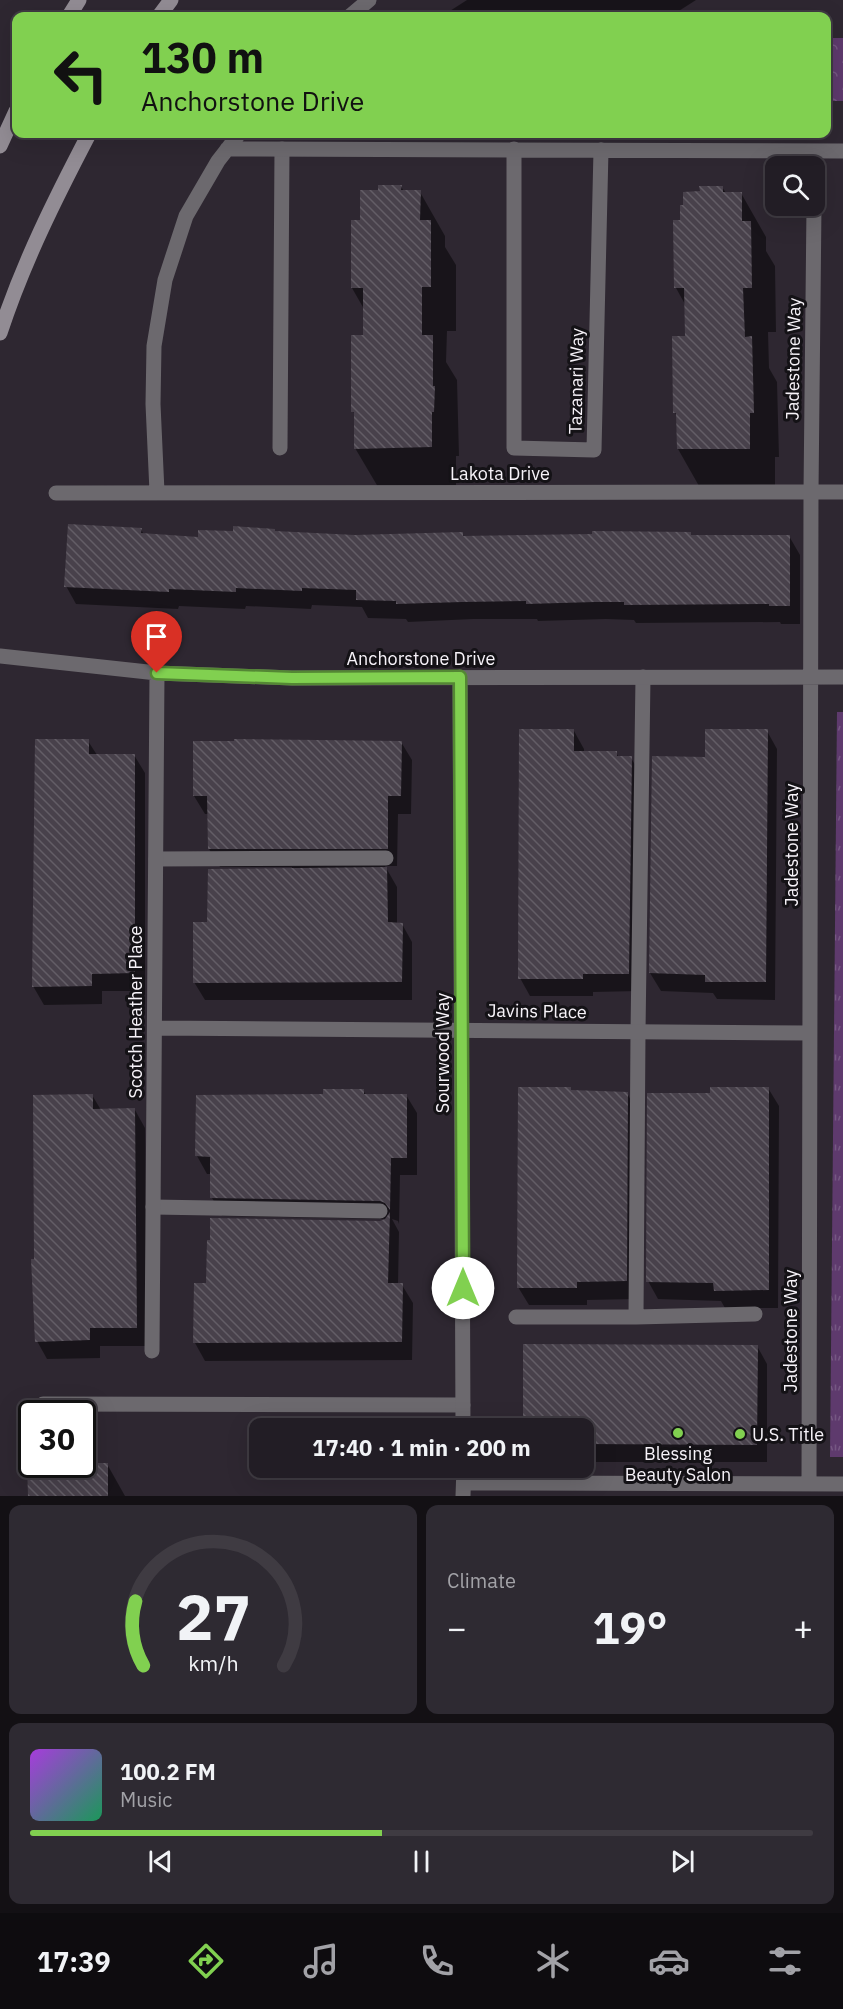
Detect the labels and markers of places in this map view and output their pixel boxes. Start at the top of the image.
pin [131,611,182,673]
place label: U.S. Title [752,1423,824,1446]
marker: Blessing Beauty Salon [671,1426,685,1440]
marker: U.S. Title [733,1427,747,1441]
place label: Blessing Beauty Salon [625,1442,731,1486]

